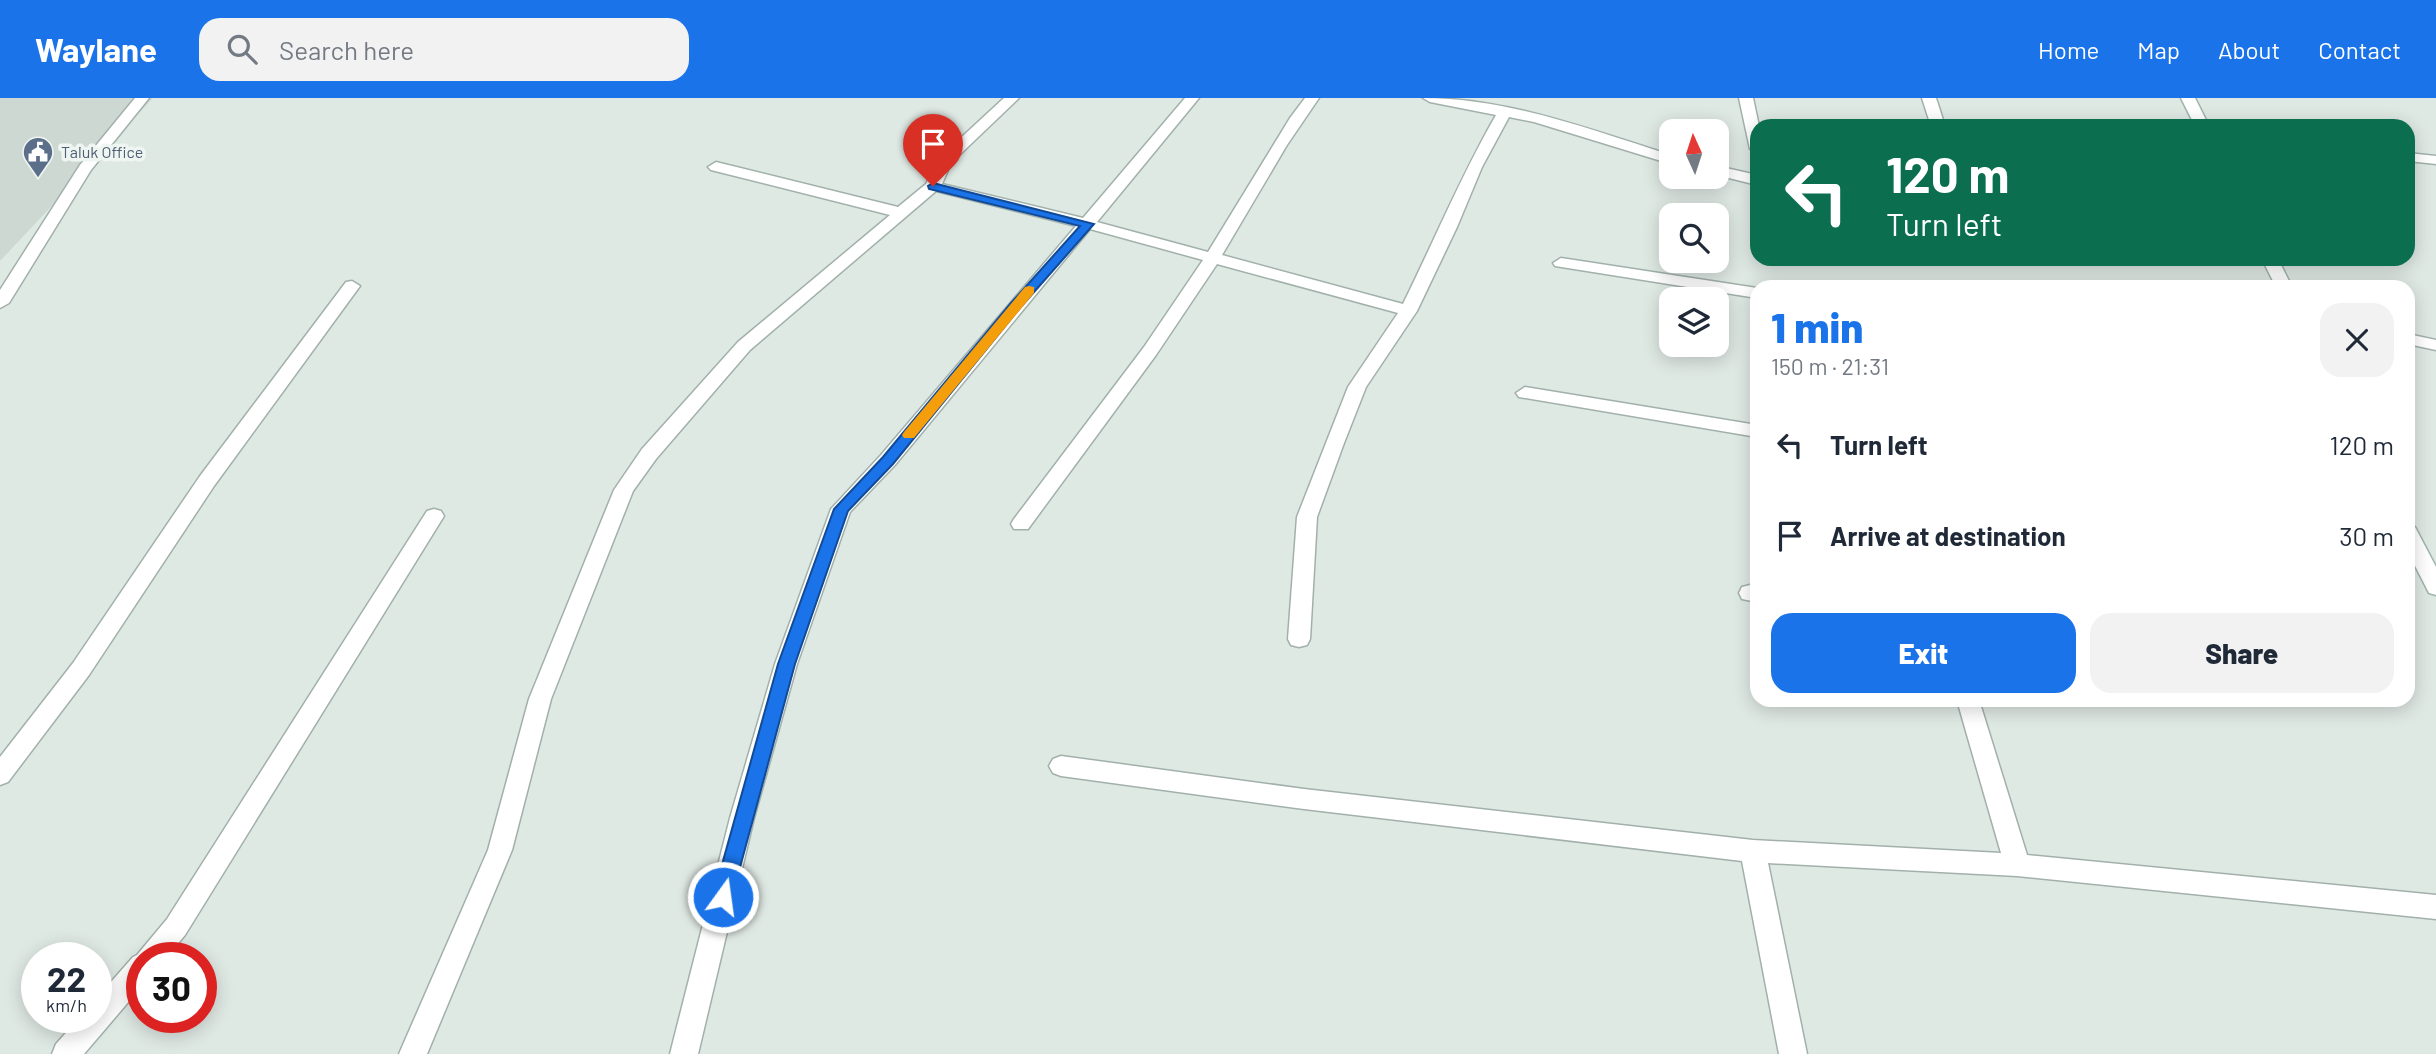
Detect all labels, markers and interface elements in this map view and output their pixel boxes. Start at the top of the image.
search box [199,18,689,81]
text: Waylane [35,29,157,69]
icon: search [223,30,261,68]
text: Search here [279,34,414,65]
text: Home [2038,35,2099,64]
text: Map [2137,35,2180,64]
text: About [2218,35,2280,64]
text: Contact [2318,35,2401,64]
pin [903,114,963,186]
north arrow [1659,119,1729,189]
map controls [1659,119,1729,357]
icon: arrive [914,125,952,163]
public building icon: Taluk Office [21,135,55,179]
place label: Taluk Office [61,142,143,161]
text: 120 m [1886,144,2009,203]
icon: left [1771,147,1862,238]
button: search [1659,203,1729,273]
text: Turn left [1886,204,2003,242]
button: layers [1659,287,1729,357]
text: 1 min [1771,301,1863,351]
button: close [2320,303,2394,377]
text: 150 m · 21:31 [1771,352,1889,380]
icon: left [1771,426,1809,464]
text: Turn left [1830,429,1928,460]
text: 120 m [2330,429,2394,460]
icon: arrive [1771,517,1809,555]
text: Arrive at destination [1830,520,2066,551]
text: 30 m [2339,520,2394,551]
button: Exit [1771,613,2076,693]
button: Share [2090,613,2394,693]
position arrow [686,860,760,934]
speed limit sign: 30 [126,942,217,1033]
text: 22 [47,957,86,999]
text: km/h [46,994,87,1016]

